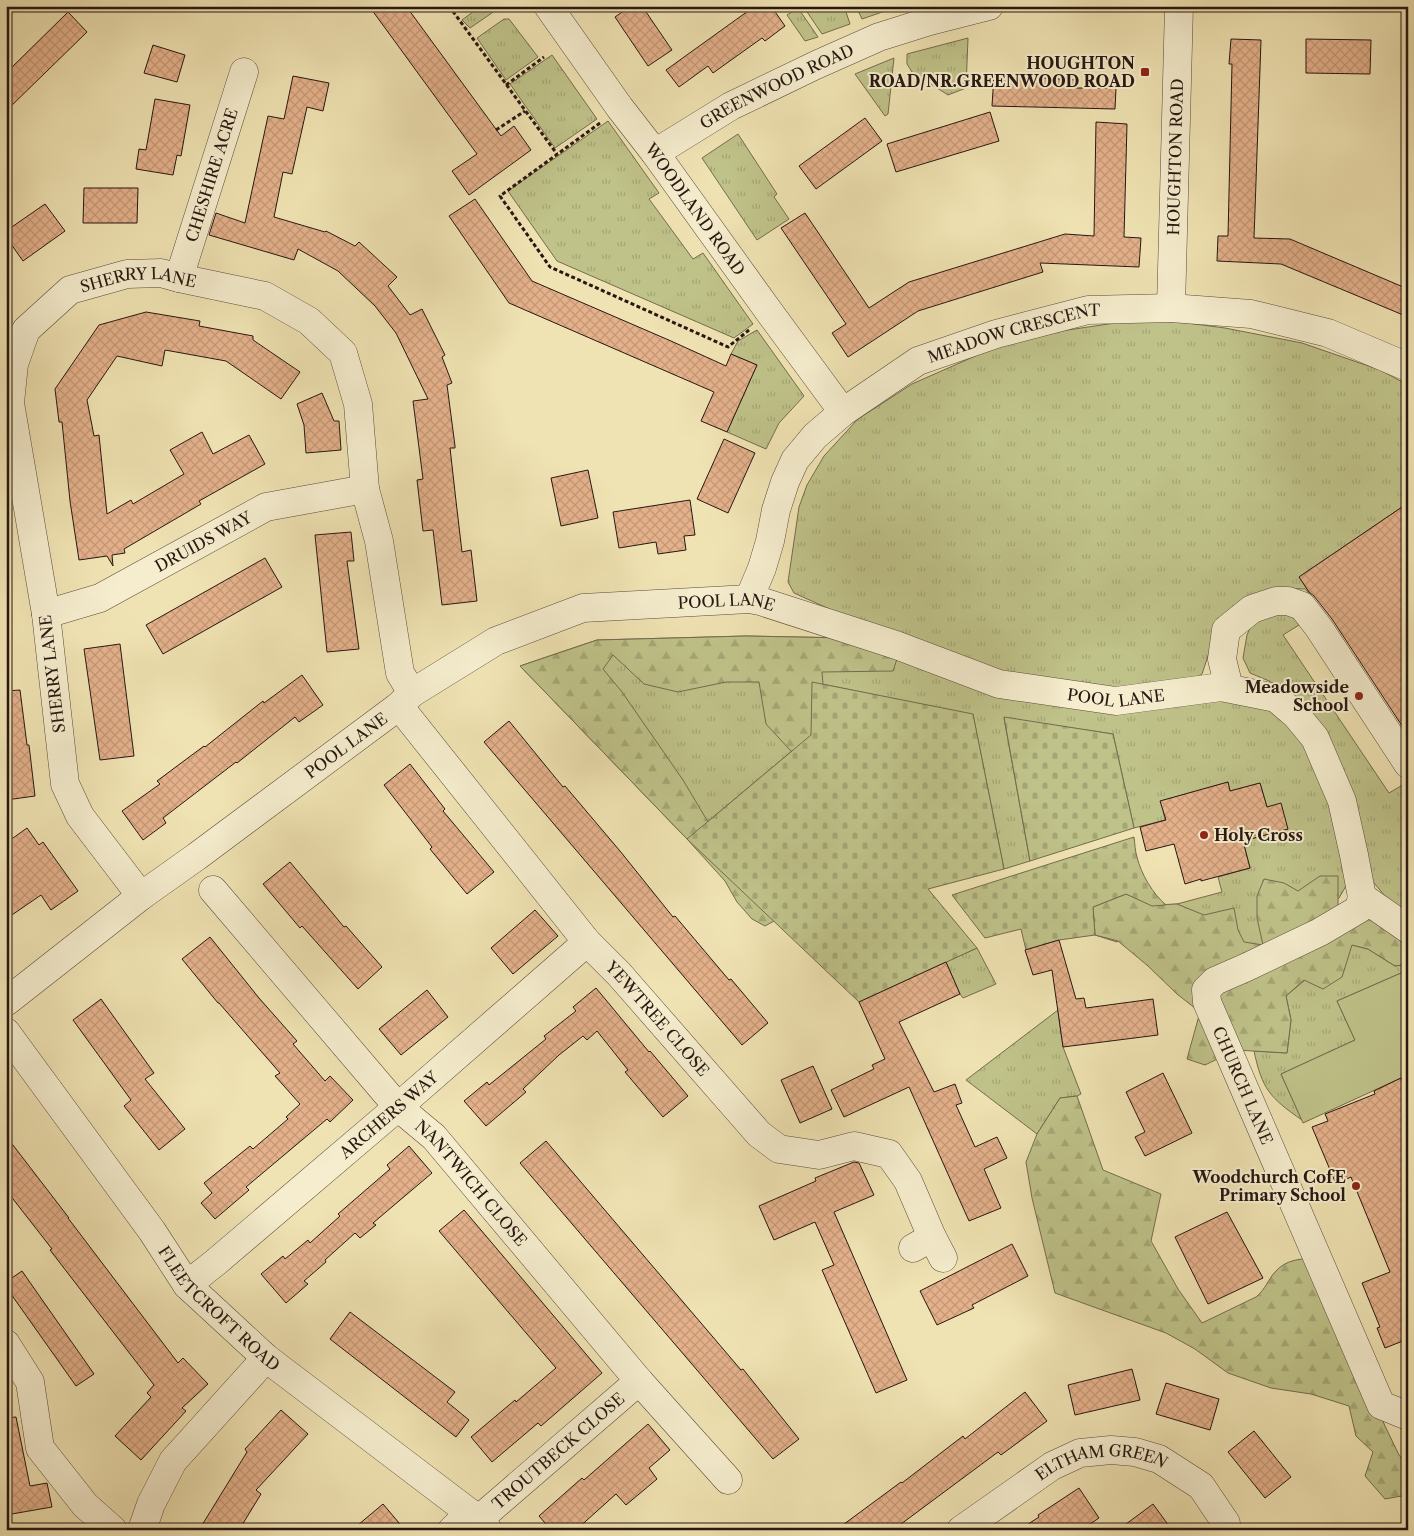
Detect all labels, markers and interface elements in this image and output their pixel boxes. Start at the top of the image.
street label: GREENWOOD ROAD [696,40,857,133]
place label: HOUGHTON ROAD/NR.GREENWOOD ROAD [869,53,1135,91]
marker: HOUGHTON ROAD/NR.GREENWOOD ROAD [1139,66,1151,78]
street label: HOUGHTON ROAD [1163,78,1187,236]
street label: CHESHIRE ACRE [181,106,242,244]
street label: WOODLAND ROAD [640,138,750,279]
street label: SHERRY LANE [78,263,198,297]
street label: MEADOW CRESCENT [925,300,1101,367]
street label: DRUIDS WAY [151,507,256,576]
street label: POOL LANE [677,589,778,615]
street label: SHERRY LANE [35,614,69,734]
place label: Meadowside School [1245,677,1349,715]
street label: POOL LANE [1066,684,1166,711]
marker: Meadowside School [1353,690,1365,702]
street label: POOL LANE [301,708,391,783]
place label: Holy Cross [1214,825,1303,845]
marker: Holy Cross [1198,829,1210,841]
street label: YEWTREE CLOSE [601,956,714,1080]
street label: CHURCH LANE [1209,1023,1277,1147]
street label: ARCHERS WAY [334,1066,443,1163]
street label: NANTWICH CLOSE [411,1116,531,1250]
place label: Woodchurch CofE Primary School [1192,1167,1346,1205]
marker: Woodchurch CofE Primary School [1350,1180,1362,1192]
street label: FLEETCROFT ROAD [154,1242,284,1375]
street label: TROUTBECK CLOSE [488,1388,629,1513]
street label: ELTHAM GREEN [1031,1440,1172,1485]

